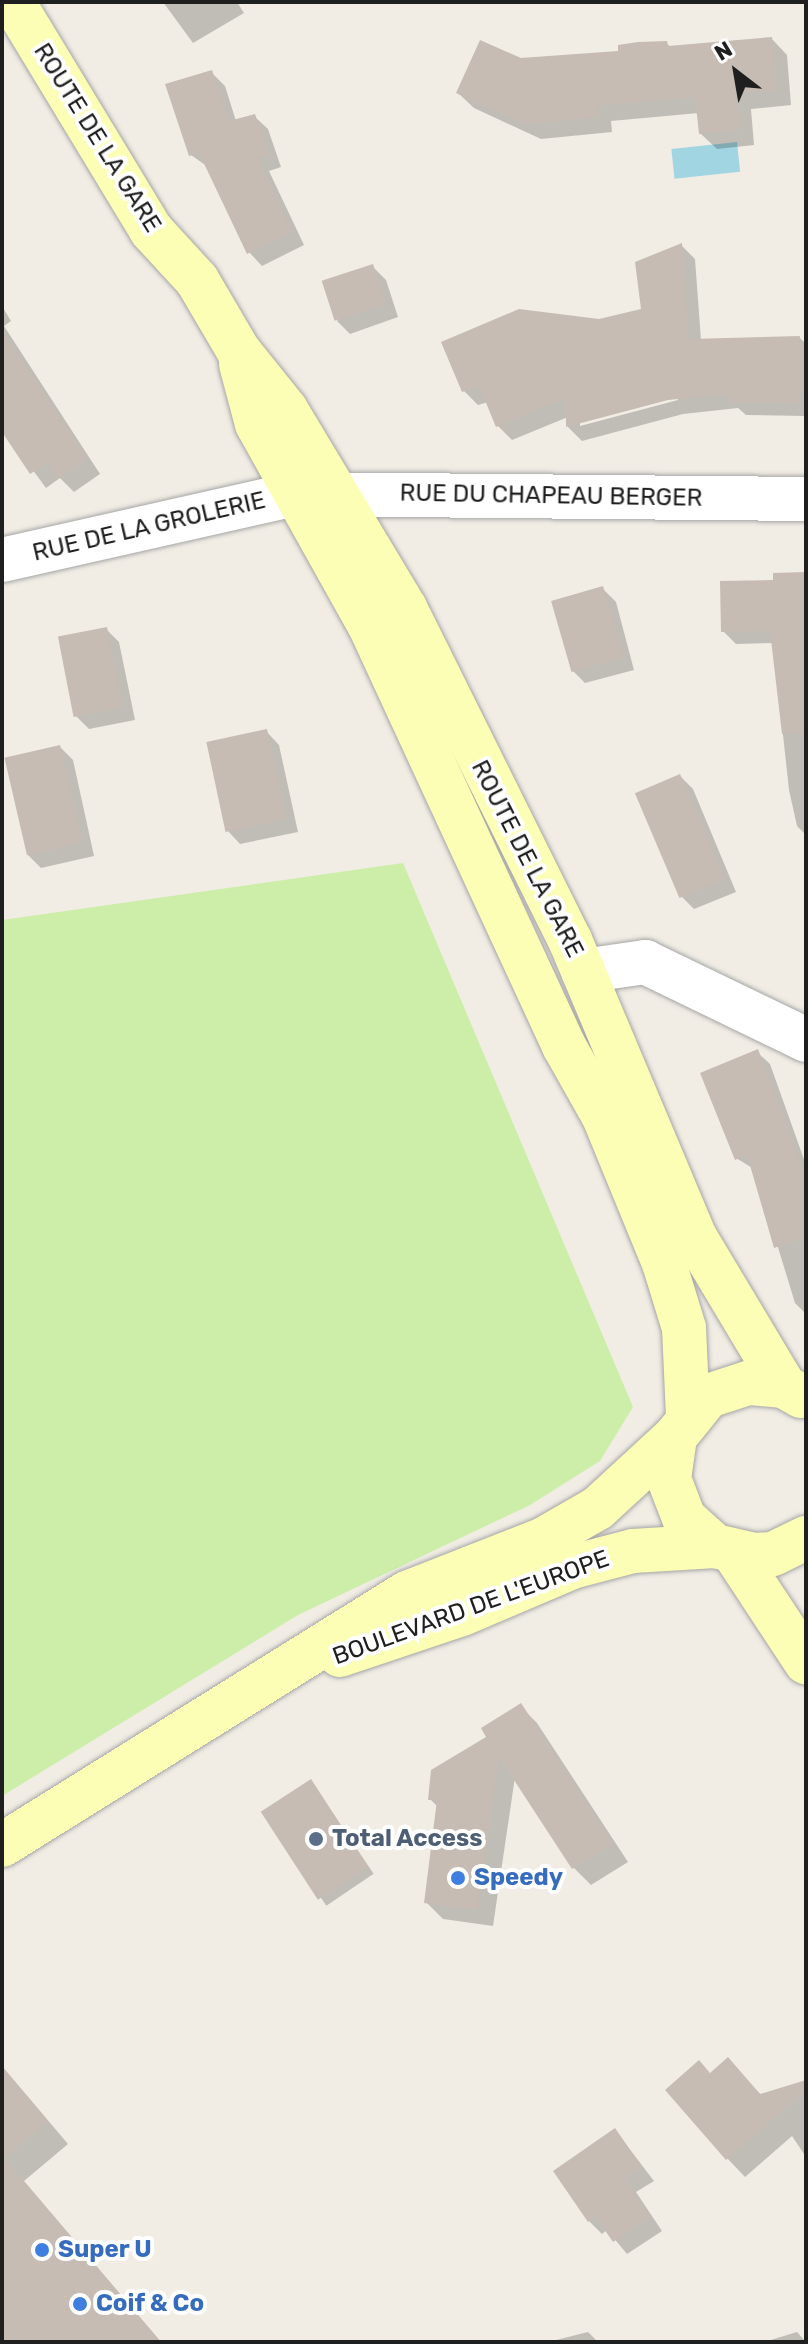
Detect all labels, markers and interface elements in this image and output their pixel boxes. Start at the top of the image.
north arrow [696,32,776,112]
text: N [710,35,737,67]
street label: ROUTE DE LA GARE [27,38,167,238]
street label: RUE DU CHAPEAU BERGER [399,479,703,513]
street label: RUE DE LA GROLERIE [30,486,268,568]
street label: ROUTE DE LA GARE [465,755,589,963]
street label: BOULEVARD DE L'EUROPE [329,1545,613,1671]
place label: Total Access [332,1825,483,1853]
marker: Total Access [307,1830,325,1848]
place label: Speedy [474,1864,563,1892]
marker: Speedy [449,1869,467,1887]
place label: Super U [58,2236,152,2264]
marker: Super U [33,2241,51,2259]
place label: Coif & Co [96,2290,205,2318]
marker: Coif & Co [71,2295,89,2313]

